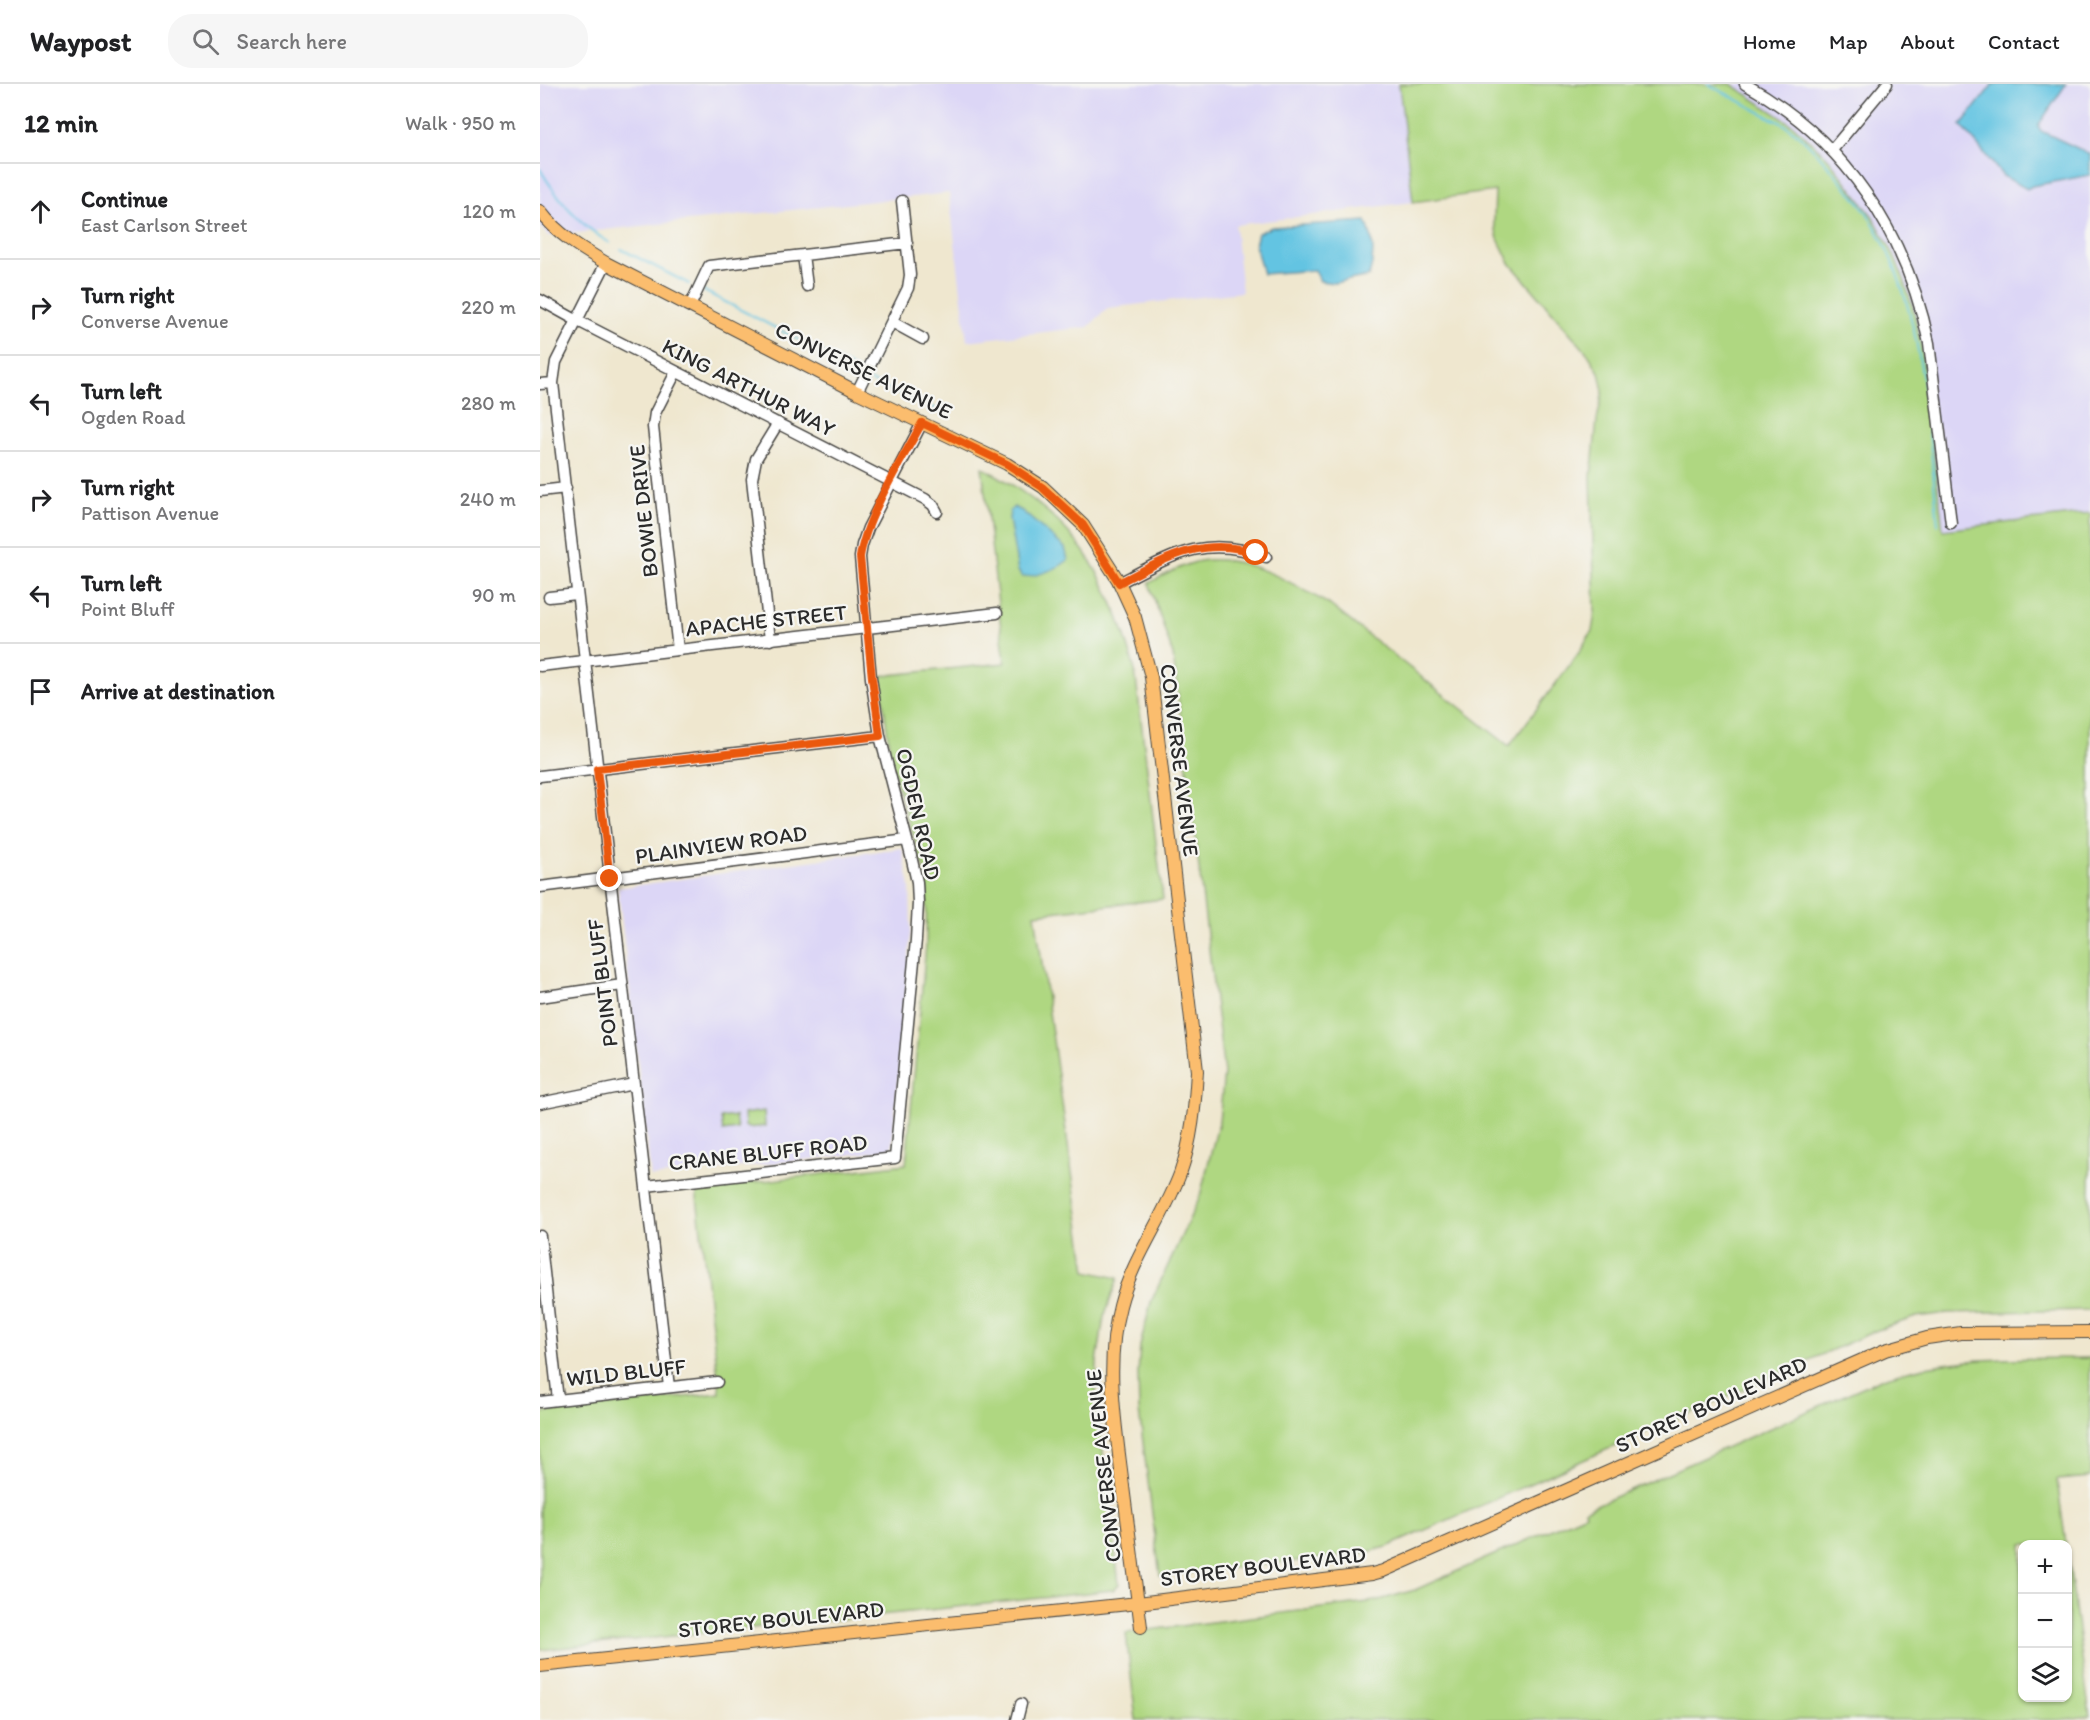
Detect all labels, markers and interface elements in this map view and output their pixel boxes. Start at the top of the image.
search box [168,14,588,68]
text: Waypost [30,24,132,58]
icon: search [189,25,222,58]
text: Search here [237,28,347,55]
text: Home [1743,29,1796,54]
text: Map [1829,29,1868,54]
text: About [1901,29,1955,54]
text: Contact [1988,29,2060,54]
text: 12 min [24,107,98,139]
text: Walk · 950 m [405,111,516,135]
text: Continue [81,186,168,213]
icon: ahead [24,195,57,228]
text: 120 m [463,199,516,223]
text: East Carlson Street [81,213,247,237]
text: Turn right [81,282,175,309]
icon: right [24,291,57,324]
text: 220 m [461,295,516,319]
text: Converse Avenue [81,309,229,333]
street label: CONVERSE AVENUE [771,316,957,425]
street label: KING ARTHUR WAY [658,332,840,443]
text: Turn left [81,378,162,405]
icon: left [24,387,57,420]
text: 280 m [461,391,516,415]
text: Ogden Road [81,405,186,429]
street label: BOWIE DRIVE [623,443,664,579]
text: Turn right [81,474,175,501]
icon: right [24,483,57,516]
text: 240 m [460,487,516,511]
text: Pattison Avenue [81,501,219,525]
route start [1242,539,1268,565]
text: Turn left [81,570,162,597]
icon: left [24,579,57,612]
text: 90 m [472,583,516,607]
text: Point Bluff [81,597,174,621]
street label: APACHE STREET [684,599,849,642]
street label: CONVERSE AVENUE [1154,662,1205,858]
icon: arrive [24,675,57,708]
text: Arrive at destination [81,678,275,705]
street label: OGDEN ROAD [890,746,947,883]
street label: PLAINVIEW ROAD [633,819,809,870]
route end [596,865,622,891]
street label: POINT BLUFF [581,917,624,1048]
street label: CRANE BLUFF ROAD [667,1129,869,1176]
street label: STOREY BOULEVARD [1611,1350,1811,1459]
street label: WILD BLUFF [565,1353,688,1392]
street label: CONVERSE AVENUE [1080,1368,1127,1564]
street label: STOREY BOULEVARD [1159,1540,1367,1593]
map controls [2018,1540,2072,1702]
button: + [2018,1540,2072,1594]
button: − [2018,1594,2072,1648]
street label: STOREY BOULEVARD [677,1595,885,1644]
button: layers [2018,1648,2072,1702]

